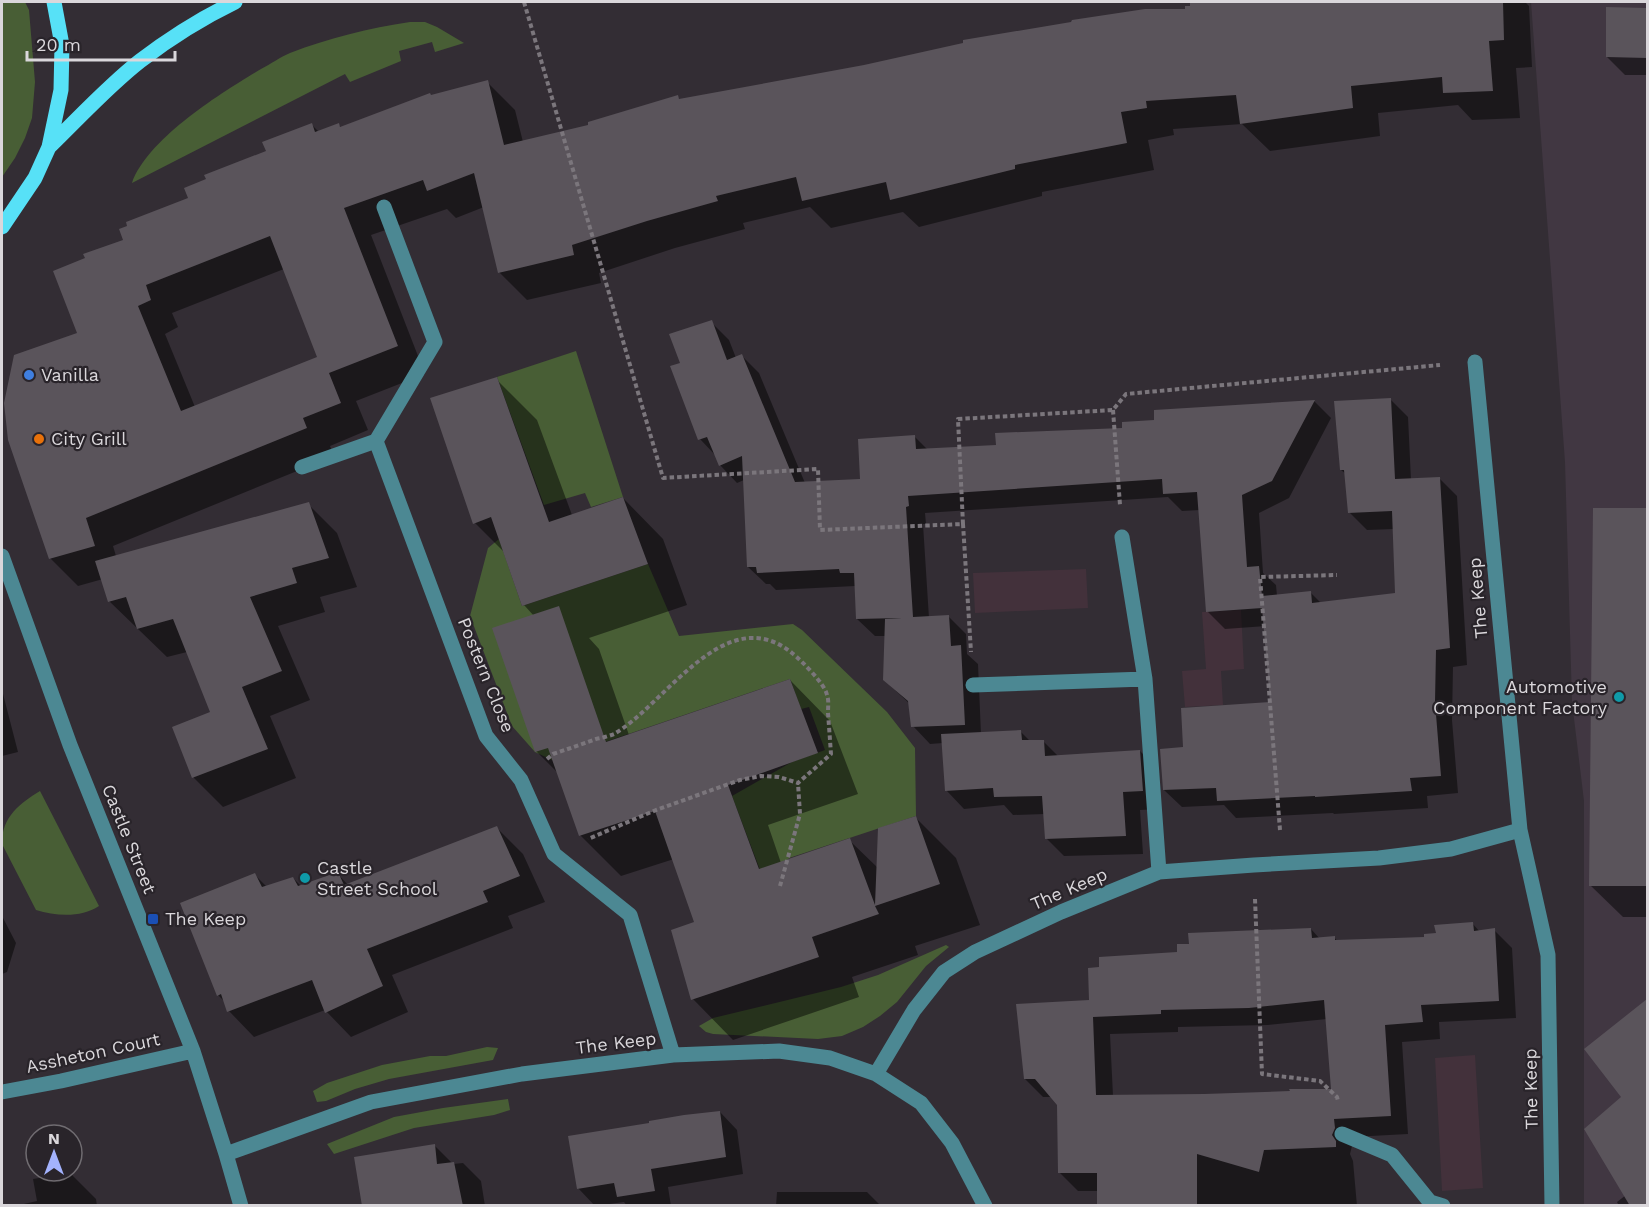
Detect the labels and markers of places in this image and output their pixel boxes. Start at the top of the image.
place label: Vanilla [41,364,99,385]
marker: Vanilla [22,368,36,382]
place label: City Grill [51,428,127,449]
marker: City Grill [32,432,46,446]
place label: Automotive Component Factory [1433,676,1608,718]
marker: Automotive Component Factory [1612,690,1626,704]
place label: Castle Street School [317,857,438,899]
marker: Castle Street School [298,871,312,885]
place label: The Keep [165,908,246,929]
marker: The Keep [146,912,160,926]

